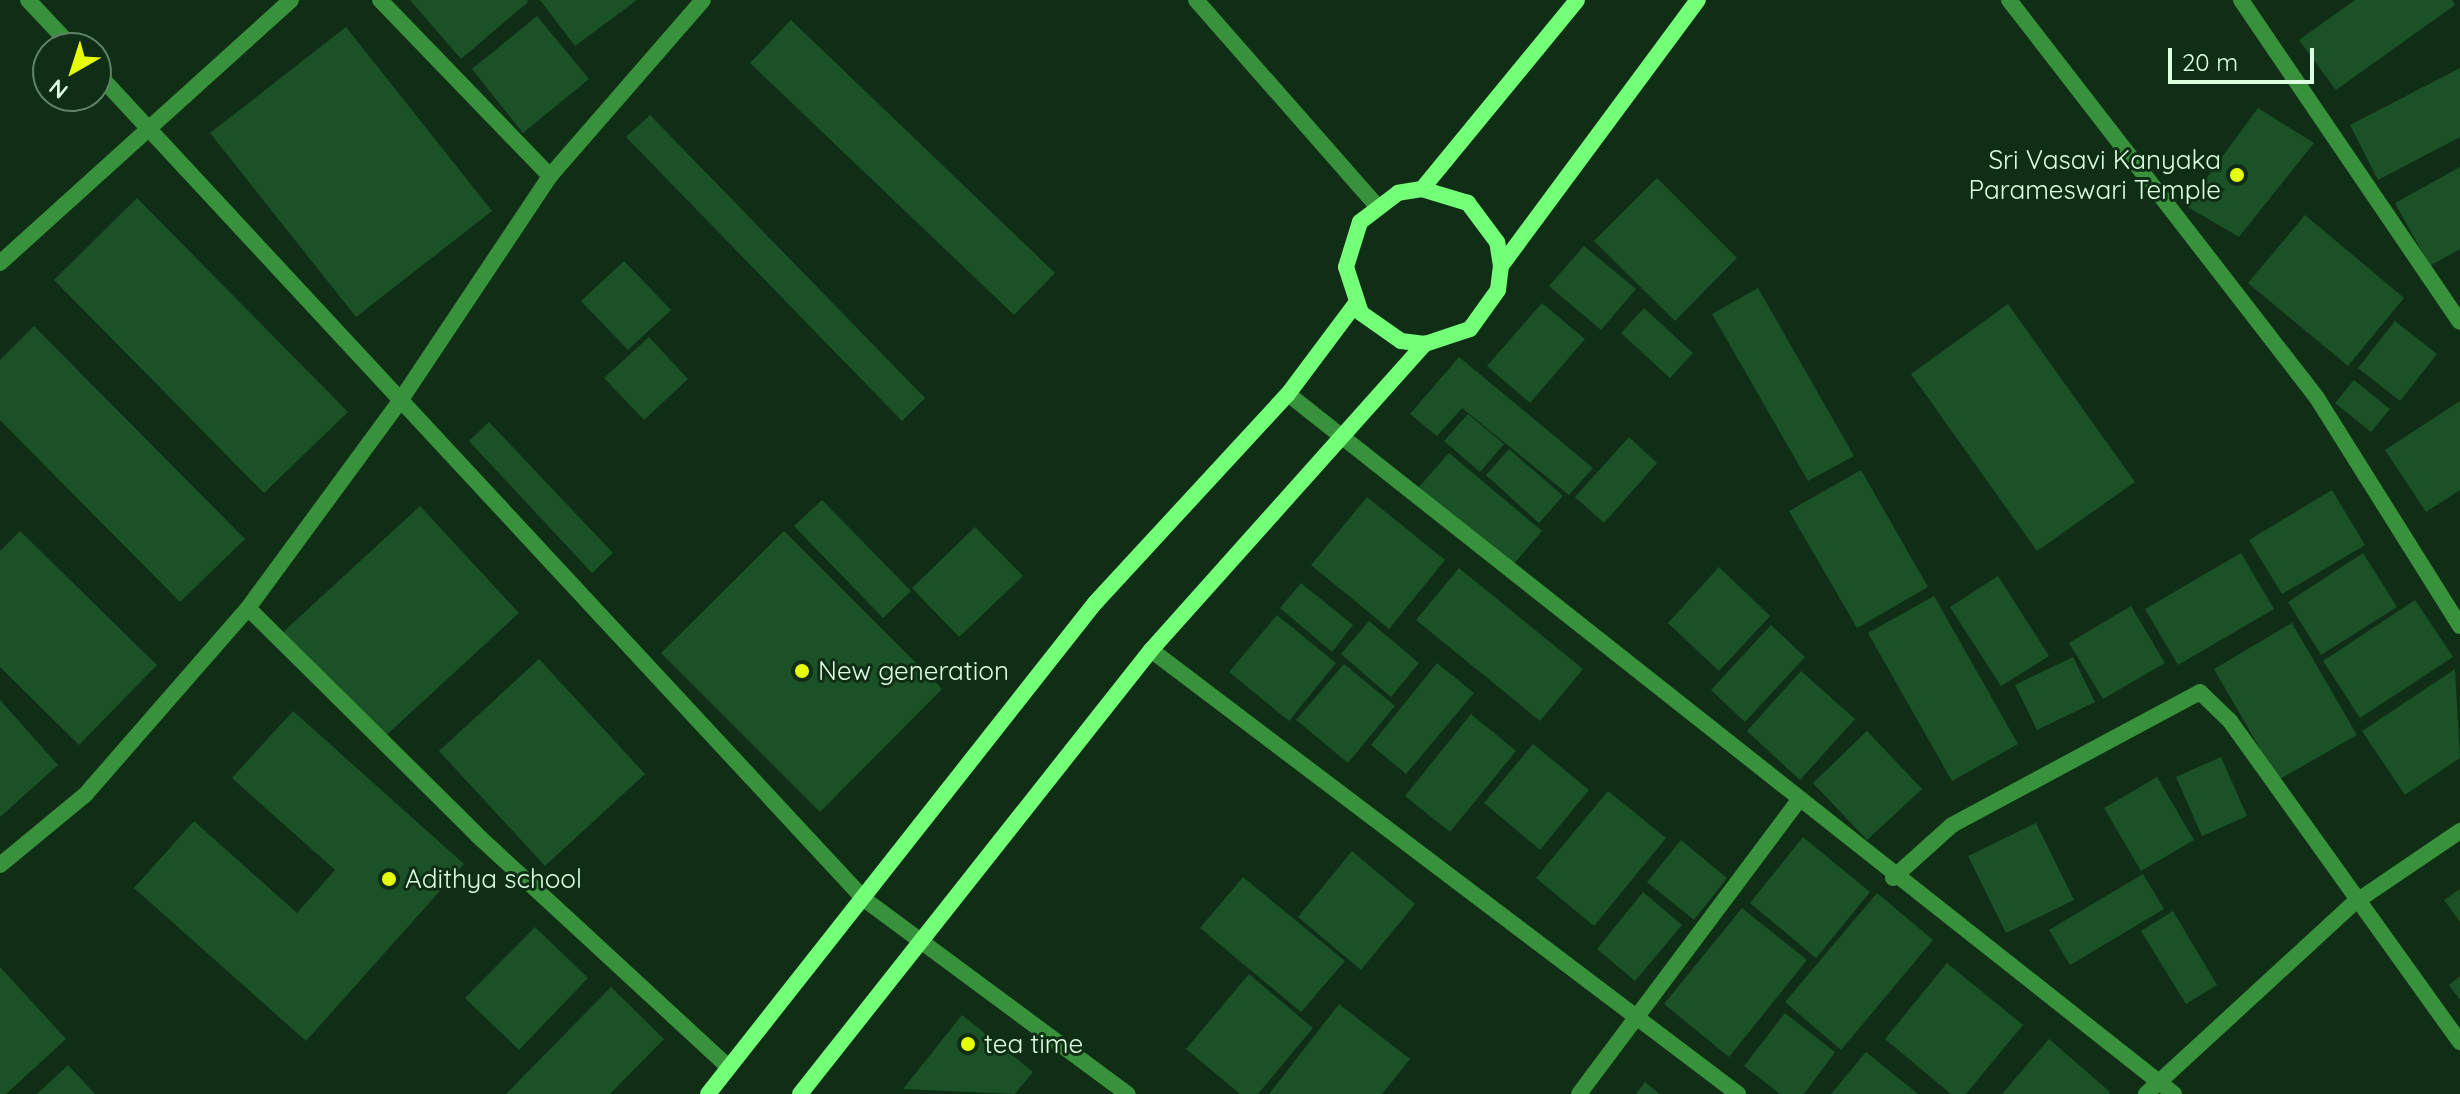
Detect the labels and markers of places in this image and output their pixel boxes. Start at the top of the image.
place label: Sri Vasavi Kanyaka Parameswari Temple [1969,144,2221,206]
marker: Sri Vasavi Kanyaka Parameswari Temple [2228,166,2246,184]
place label: New generation [818,655,1009,687]
marker: New generation [793,662,811,680]
place label: Adithya school [405,863,582,895]
marker: Adithya school [380,870,398,888]
place label: tea time [984,1028,1083,1060]
marker: tea time [959,1035,977,1053]

